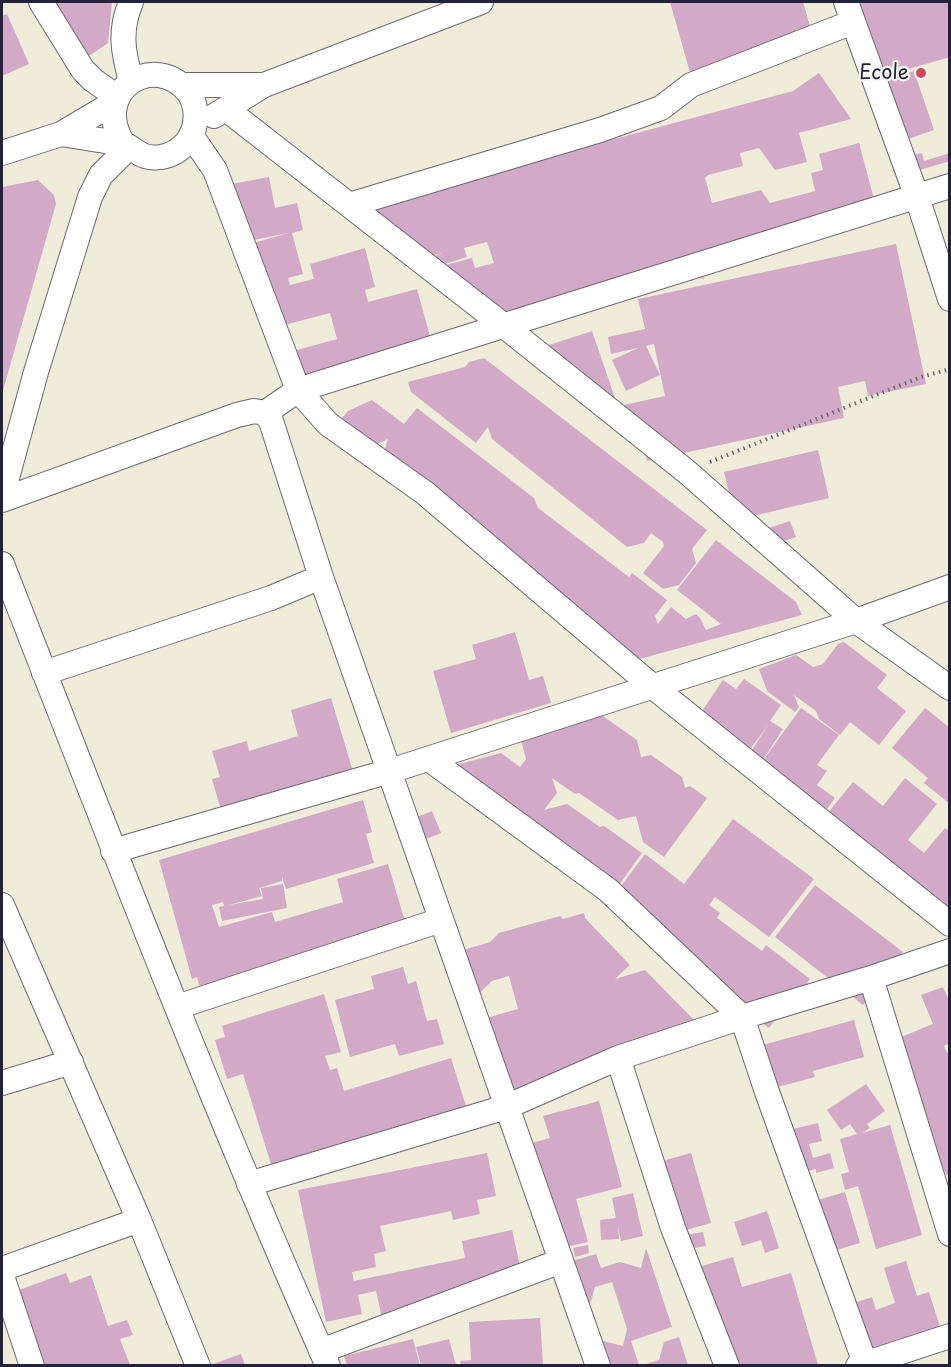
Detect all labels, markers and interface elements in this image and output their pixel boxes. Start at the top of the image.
place label: Ecole [859,61,909,85]
marker: Ecole [914,66,928,80]

